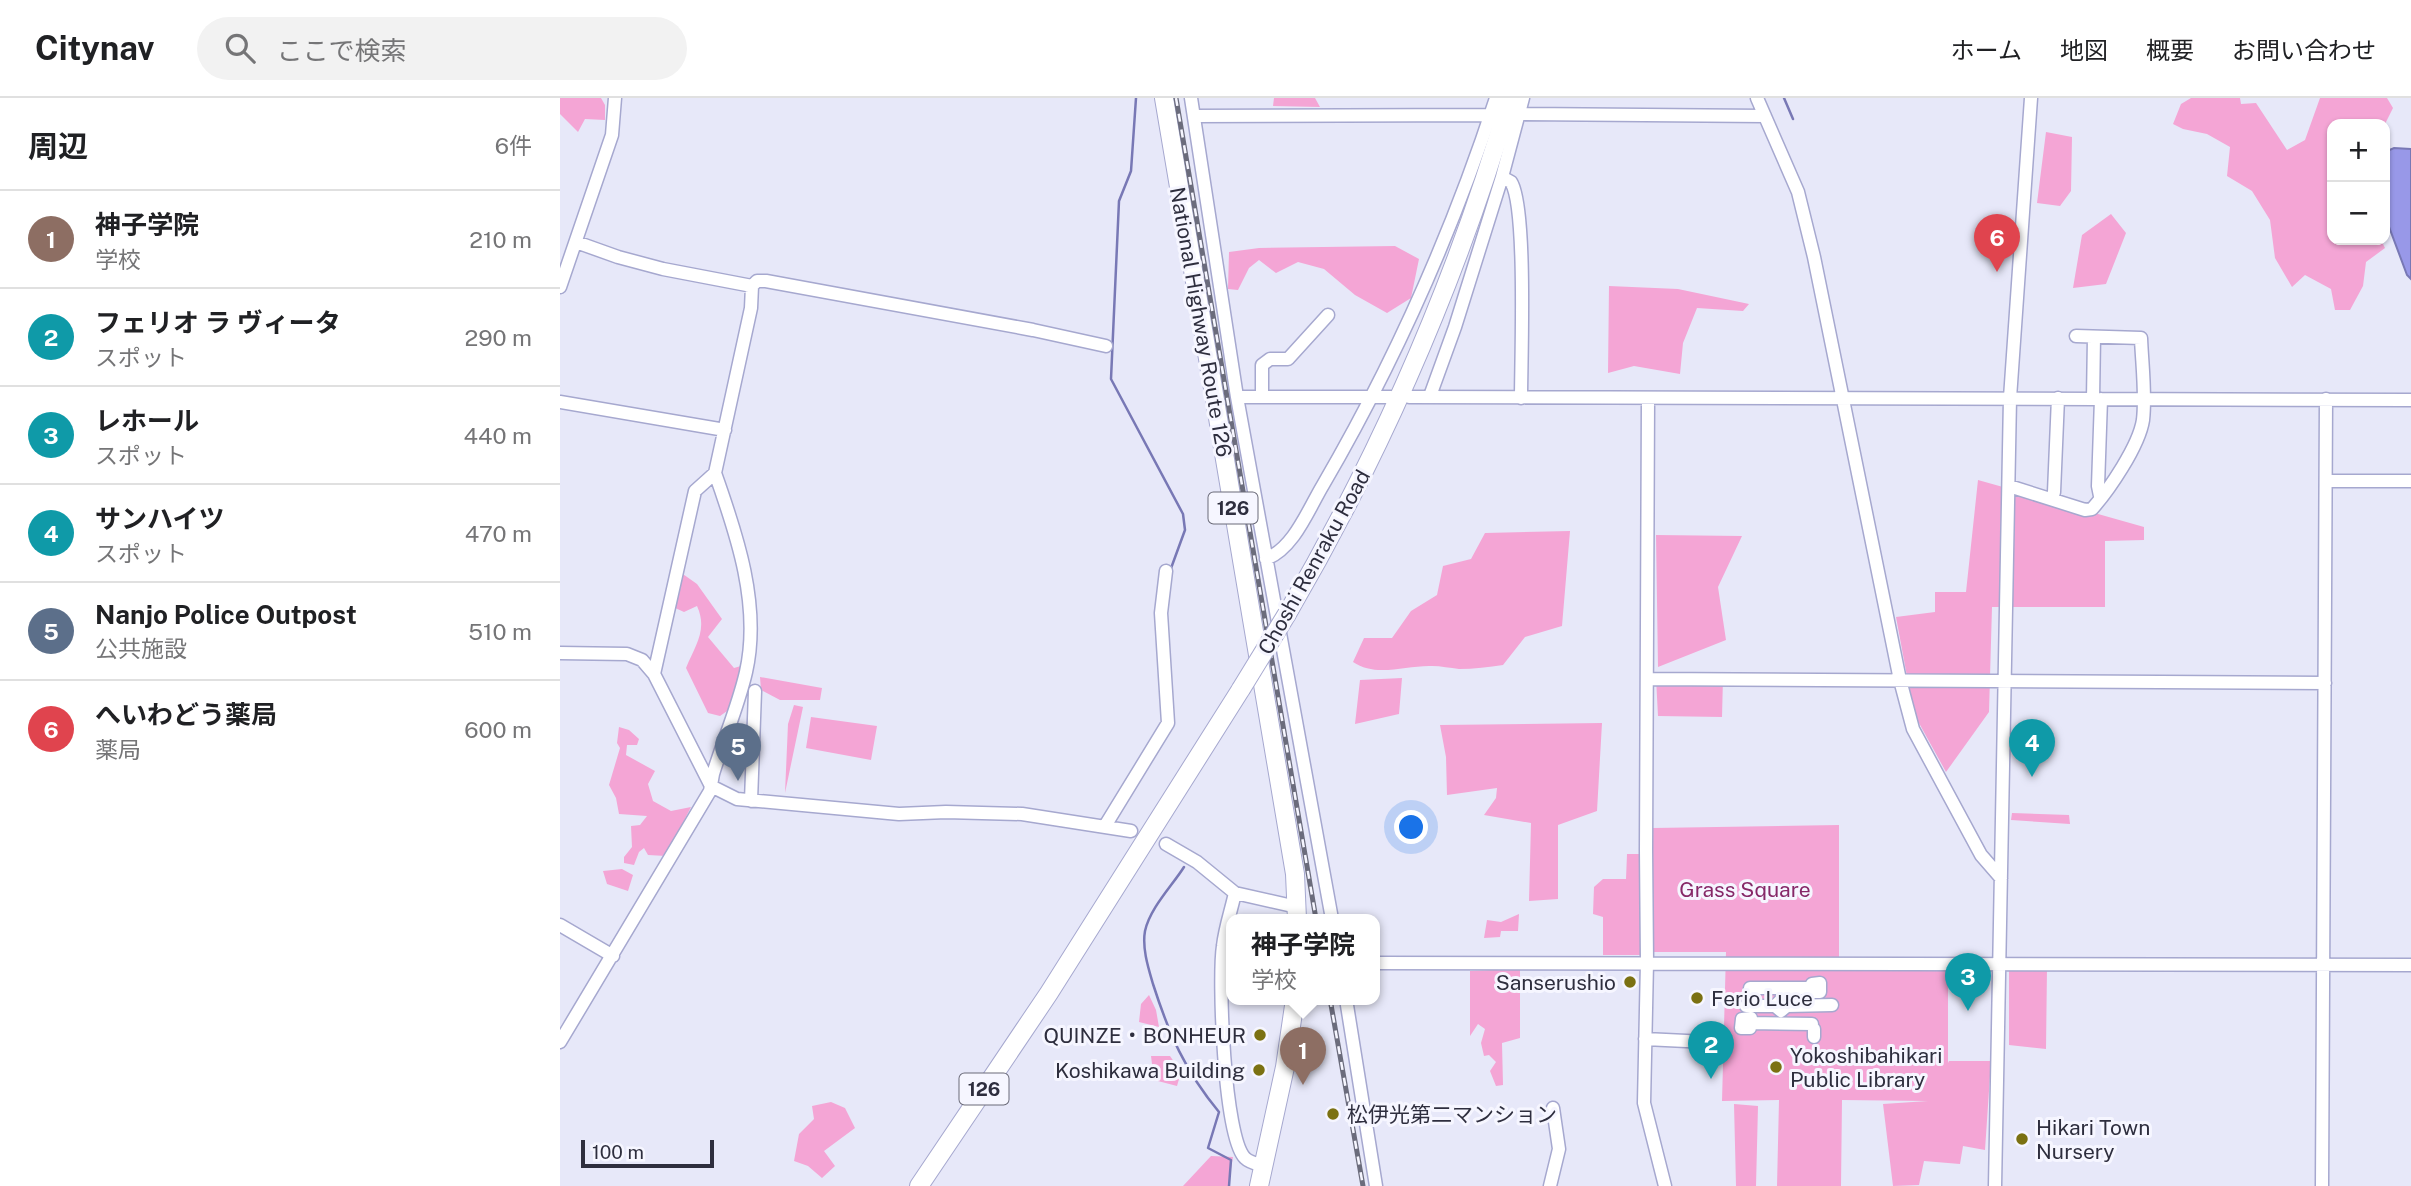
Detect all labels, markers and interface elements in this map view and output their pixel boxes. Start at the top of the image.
search box [197,17,687,80]
text: Citynav [35,29,155,67]
icon: search [221,29,259,67]
text: ここで検索 [277,35,407,66]
text: ホーム [1951,36,2022,64]
text: 地図 [2060,36,2108,64]
text: 概要 [2146,36,2194,64]
text: お問い合わせ [2232,36,2376,64]
map controls [2327,119,2390,245]
button: + [2327,119,2390,182]
text: 周辺 [28,128,88,164]
text: 6件 [495,132,532,159]
button: − [2327,182,2390,245]
street label: National Highway Route 126 [1165,185,1237,459]
text: 神子学院 [95,209,199,240]
pin: 6 [1974,214,2020,272]
text: 1 [46,226,56,253]
text: 210 m [469,226,532,253]
text: 学校 [95,246,141,273]
text: フェリオ ラ ヴィータ [95,307,341,338]
text: 2 [44,324,58,351]
text: 290 m [465,324,532,351]
text: スポット [95,344,187,371]
text: レホール [95,405,199,436]
text: 3 [43,422,59,449]
text: 440 m [464,422,532,449]
text: スポット [95,442,187,469]
street label: Choshi Renraku Road [1253,465,1375,659]
road number: 126 [1208,492,1258,524]
text: サンハイツ [95,503,224,534]
text: 4 [43,520,59,547]
text: 470 m [465,520,532,547]
text: スポット [95,540,187,567]
text: Nanjo Police Outpost [95,599,357,630]
text: 5 [43,618,59,645]
text: 510 m [468,618,532,645]
text: 公共施設 [95,635,187,662]
text: へいわどう薬局 [95,699,277,730]
text: 6 [43,716,59,743]
text: 600 m [464,716,532,743]
pin: 4 [2009,719,2055,777]
pin: 5 [715,723,761,781]
text: 薬局 [95,736,141,763]
your location [1394,810,1428,844]
park label: Grass Square [1679,877,1811,902]
popup [1226,914,1380,1005]
text: 神子学院 [1251,929,1355,960]
pin: 3 [1945,953,1991,1011]
text: 学校 [1251,966,1297,993]
place label: Sanserushio [1496,970,1616,995]
marker: Sanserushio [1622,974,1638,990]
place label: Ferio Luce [1711,986,1813,1011]
marker: Ferio Luce [1689,990,1705,1006]
pin: 2 [1688,1021,1734,1079]
place label: QUINZE・BONHEUR [1043,1023,1246,1048]
marker: QUINZE・BONHEUR [1252,1027,1268,1043]
pin: 1 [1280,1027,1326,1085]
place label: Yokoshibahikari Public Library [1790,1043,1942,1092]
place label: Koshikawa Building [1055,1058,1245,1083]
marker: Yokoshibahikari Public Library [1768,1059,1784,1075]
marker: Koshikawa Building [1251,1062,1267,1078]
road number: 126 [960,1074,1008,1105]
place label: 松伊光第二マンション [1347,1102,1557,1127]
marker: 松伊光第二マンション [1325,1106,1341,1122]
place label: Hikari Town Nursery [2036,1115,2150,1164]
marker: Hikari Town Nursery [2014,1131,2030,1147]
scale bar [581,1137,714,1169]
text: 100 m [592,1141,644,1163]

